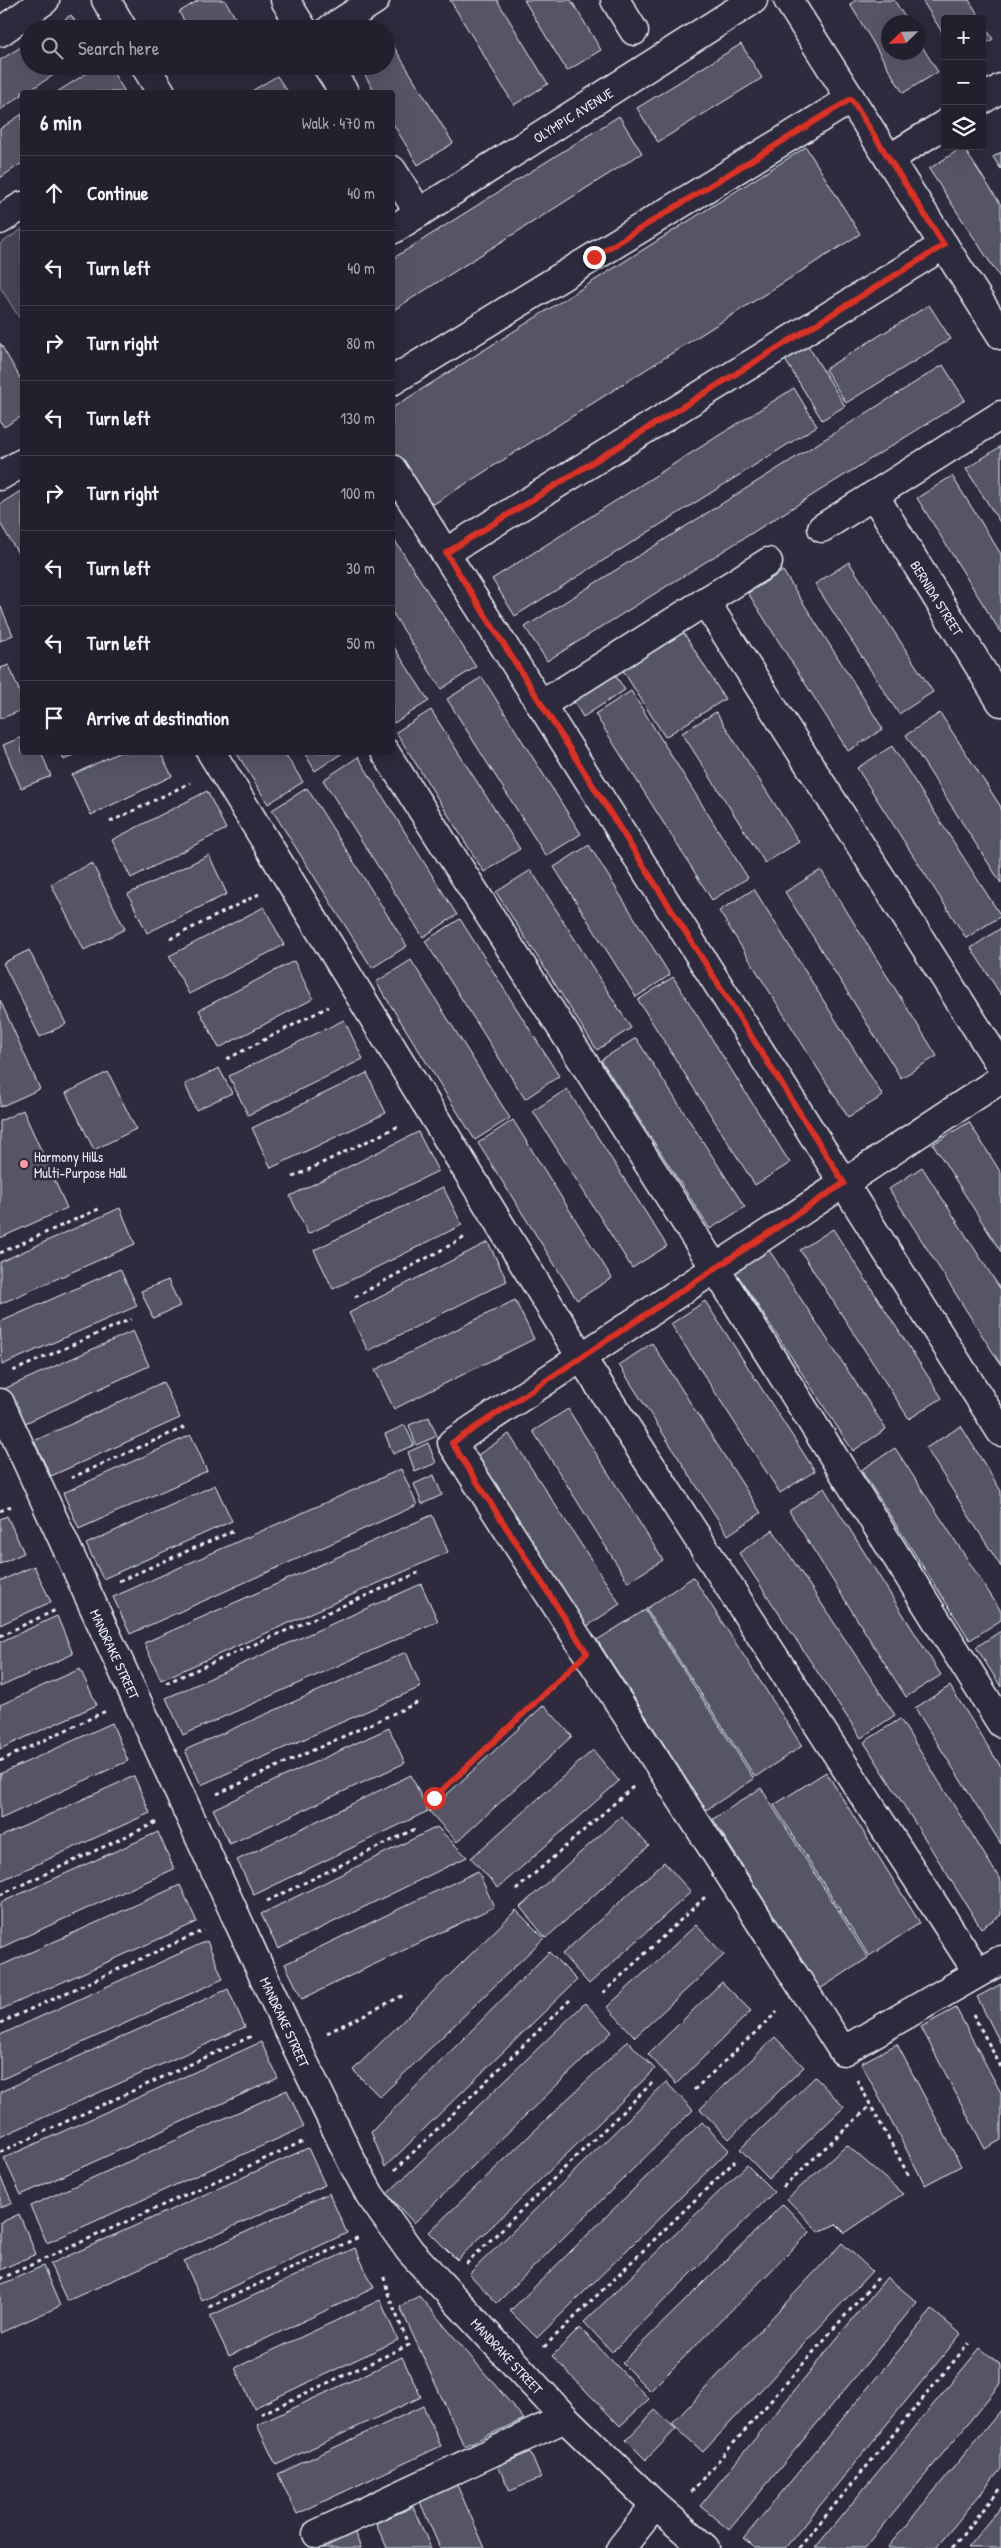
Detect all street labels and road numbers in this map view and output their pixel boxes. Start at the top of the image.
street label: OLYMPIC AVENUE [530,83,616,147]
street label: BERNIDA STREET [906,557,968,640]
street label: MANDRAKE STREET [86,1606,144,1703]
street label: MANDRAKE STREET [256,1974,314,2071]
street label: MANDRAKE STREET [467,2314,547,2398]

